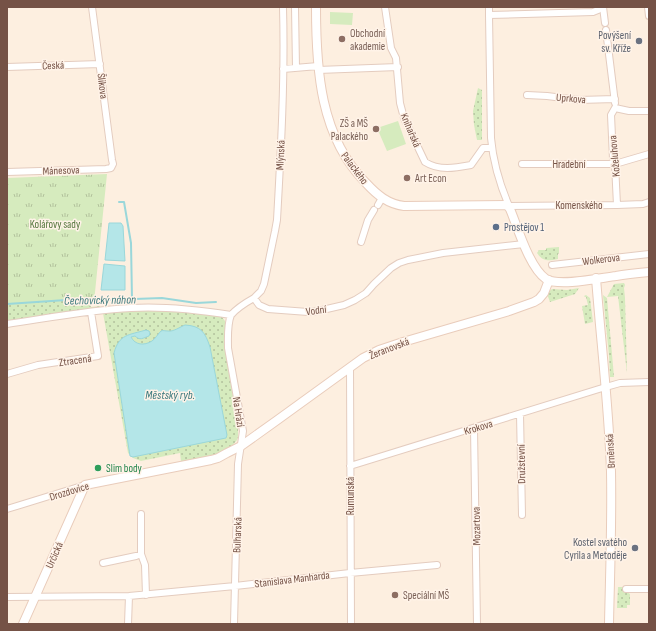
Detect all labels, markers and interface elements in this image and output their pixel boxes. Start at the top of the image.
place label: Obchodní akademie [350,27,386,53]
place label: Povýšení sv. Kříže [598,29,632,55]
marker: Obchodní akademie [337,34,347,44]
marker: Povýšení sv. Kříže [634,36,644,46]
street label: Česká [42,58,64,72]
street label: Šlikova [94,72,112,100]
street label: Uprkova [555,91,586,106]
street label: Knihařská [398,111,424,149]
place label: ZŠ a MŠ Palackého [331,116,368,143]
marker: ZŠ a MŠ Palackého [371,124,381,134]
street label: Koželuhova [606,135,623,177]
street label: Mlýnská [273,140,288,170]
street label: Palackého [338,150,371,187]
street label: Hradební [552,158,587,171]
street label: Mánesova [42,163,80,178]
place label: Art Econ [414,172,447,185]
marker: Art Econ [402,173,412,183]
street label: Komenského [555,199,603,212]
park label: Kolářovy sady [30,218,81,231]
place label: Prostějov 1 [504,221,544,234]
marker: Prostějov 1 [491,222,501,232]
street label: Wolkerova [581,251,621,268]
water label: Čechovický náhon [64,292,136,309]
street label: Vodní [305,303,328,318]
street label: Žeranovská [367,335,411,362]
street label: Ztracená [58,352,92,369]
water label: Městský ryb. [145,388,195,403]
street label: Na Hrázi [230,396,247,428]
street label: Krokova [462,417,494,438]
street label: Brněnská [603,434,618,468]
street label: Družstevní [515,443,528,484]
place label: Slim body [106,462,143,475]
marker: Slim body [93,463,103,473]
street label: Rumunská [344,477,357,515]
street label: Drozdovice [48,479,91,504]
street label: Mozartova [470,507,483,545]
street label: Bulharská [230,517,245,553]
place label: Kostel svatého Cyrila a Metoděje [564,536,627,562]
street label: Určická [43,540,66,571]
marker: Kostel svatého Cyrila a Metoděje [630,543,640,553]
street label: Stanislava Manharda [254,568,330,591]
place label: Speciální MŠ [403,588,449,602]
marker: Speciální MŠ [390,590,400,600]

